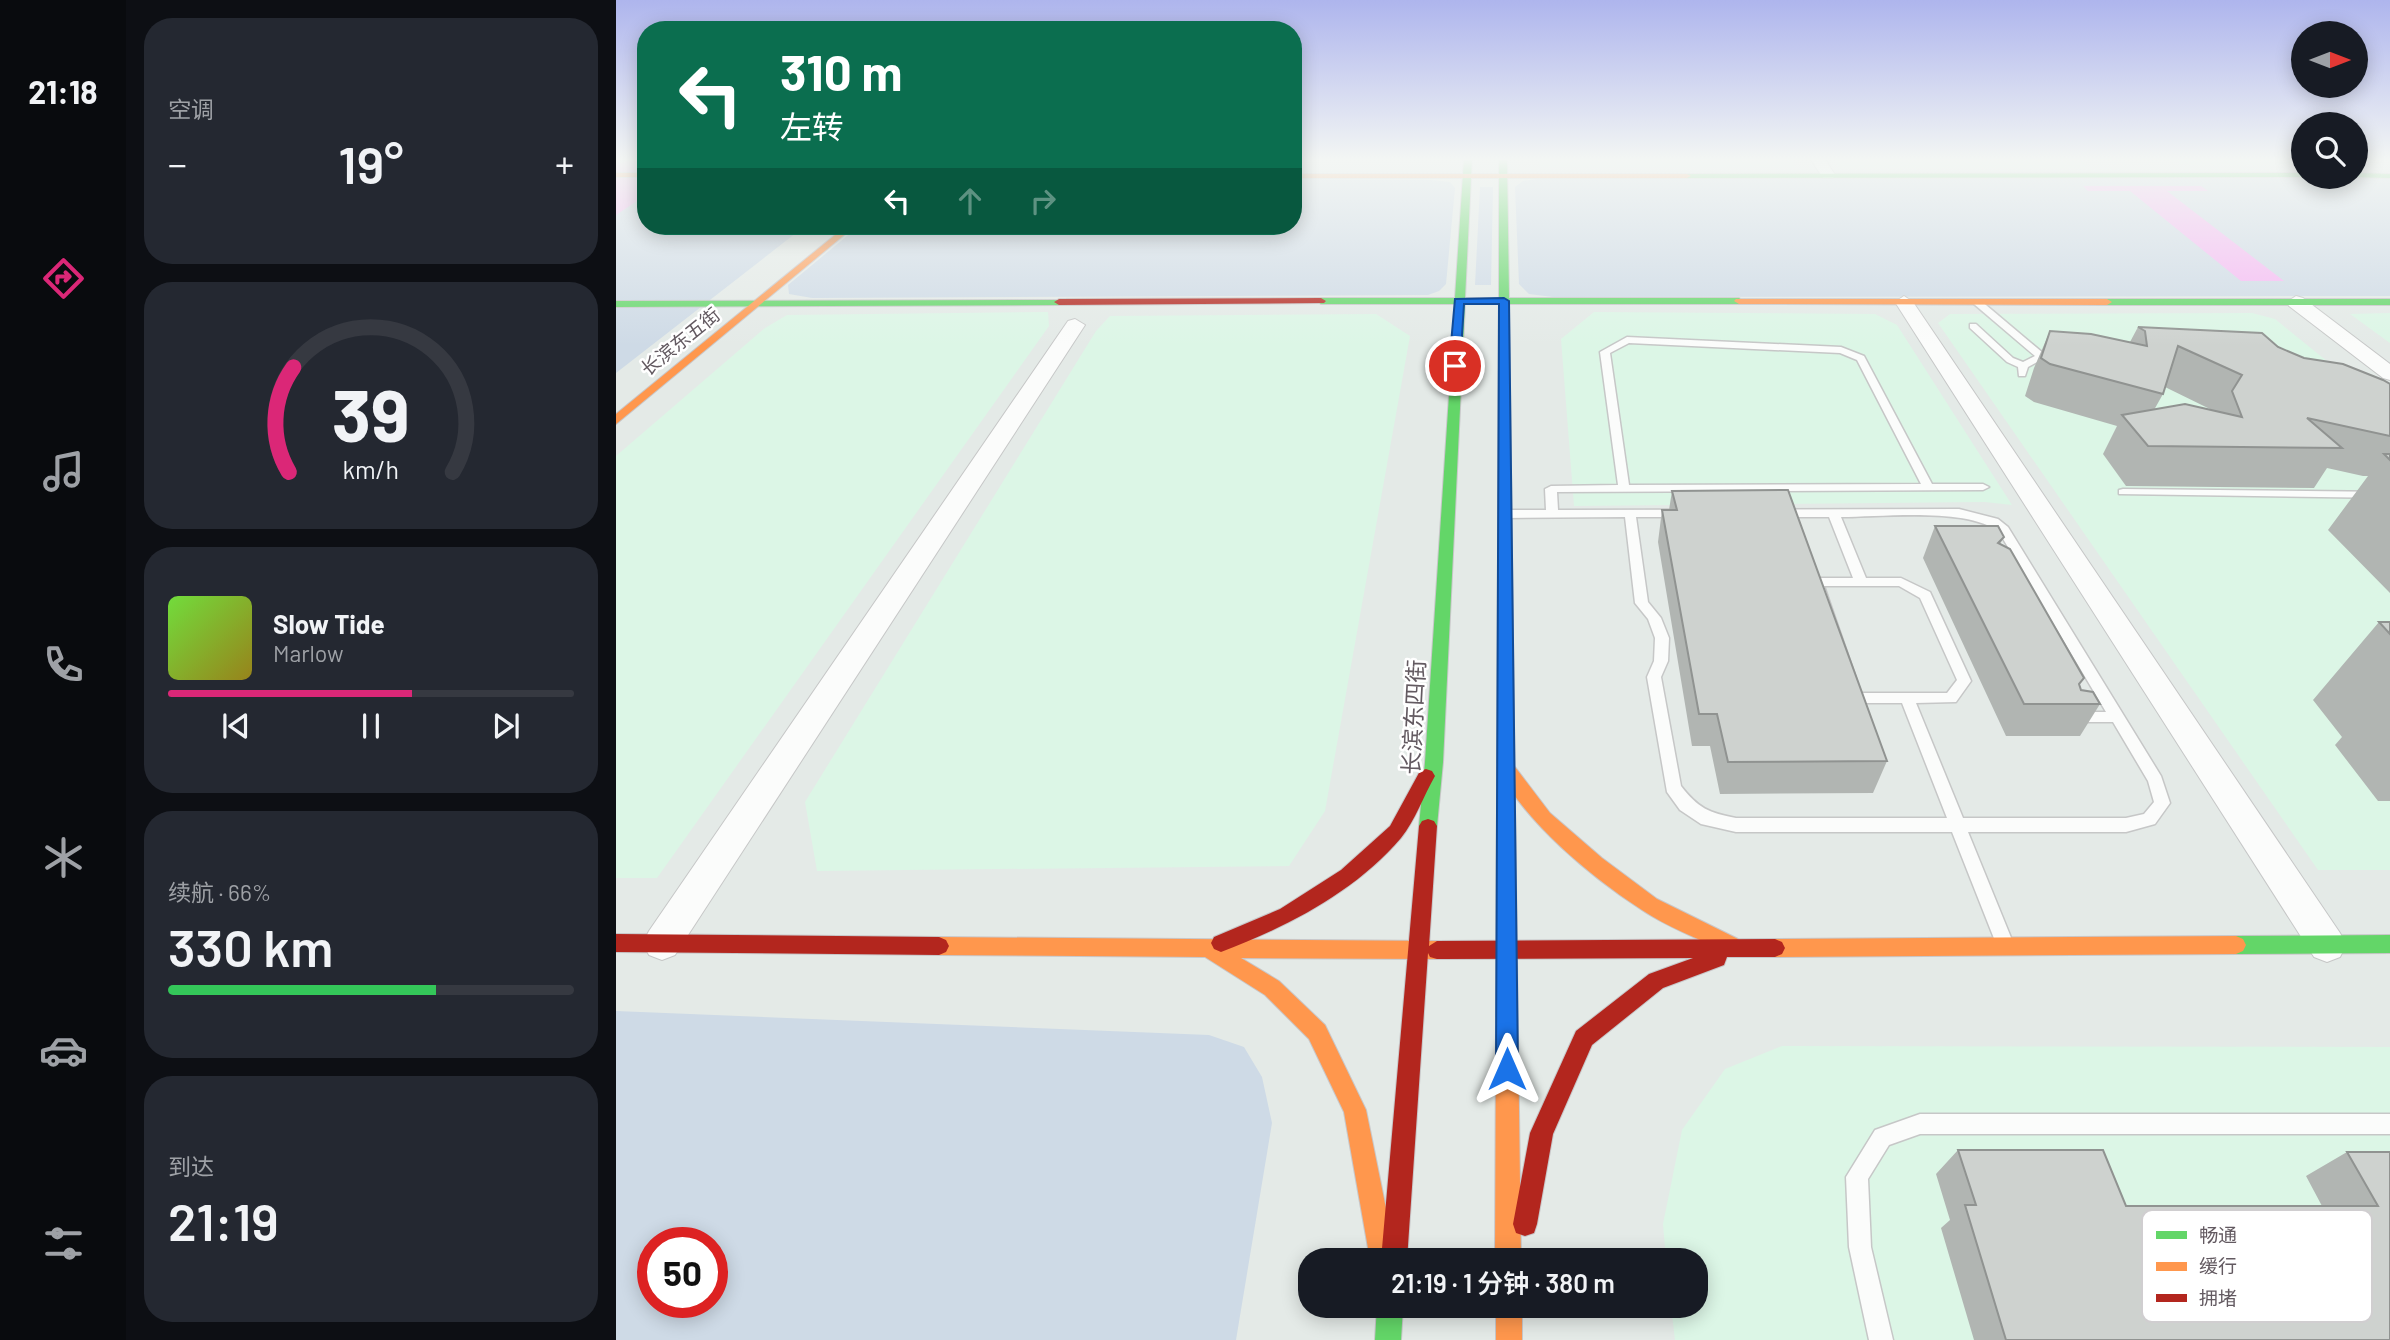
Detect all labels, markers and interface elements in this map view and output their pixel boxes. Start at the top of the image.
north arrow [2291,21,2368,98]
map controls [2291,21,2368,189]
text: 310 m [780,42,902,101]
icon: left [665,49,756,140]
text: 21:18 [28,72,98,110]
text: 空调 [168,95,214,123]
text: 左转 [780,107,844,145]
button: search [2291,112,2368,189]
text: 19° [338,132,404,194]
text: − [168,140,187,186]
text: + [555,140,574,186]
icon: left [878,182,916,220]
icon: ahead [951,182,989,220]
icon: right [1024,182,1062,220]
icon: directions [39,254,88,303]
street label: 长滨东五街 [636,302,724,380]
pin [1425,336,1485,396]
icon: arrive [1436,347,1474,385]
text: 39 [332,369,410,457]
icon: music [39,447,88,496]
text: km/h [343,453,399,483]
text: Slow Tide [273,608,385,639]
text: Marlow [273,639,344,667]
icon: phone [39,640,88,689]
street label: 长滨东四街 [1396,659,1430,775]
icon: previous [217,707,255,745]
icon: pause [352,707,390,745]
icon: next [487,707,525,745]
icon: climate [39,833,88,882]
text: 续航 · 66% [168,878,271,906]
text: 330 km [168,915,333,977]
icon: car [39,1026,88,1075]
position arrow [1470,1032,1544,1106]
text: 到达 [168,1152,214,1180]
text: 21:19 [168,1189,279,1251]
legend [2142,1210,2372,1322]
icon: filters [39,1219,88,1268]
text: 畅通 [2199,1223,2237,1246]
speed limit sign: 50 [637,1227,728,1318]
text: 缓行 [2199,1254,2237,1277]
text: 21:19 · 1 分钟 · 380 m [1391,1267,1615,1298]
text: 拥堵 [2199,1286,2237,1309]

